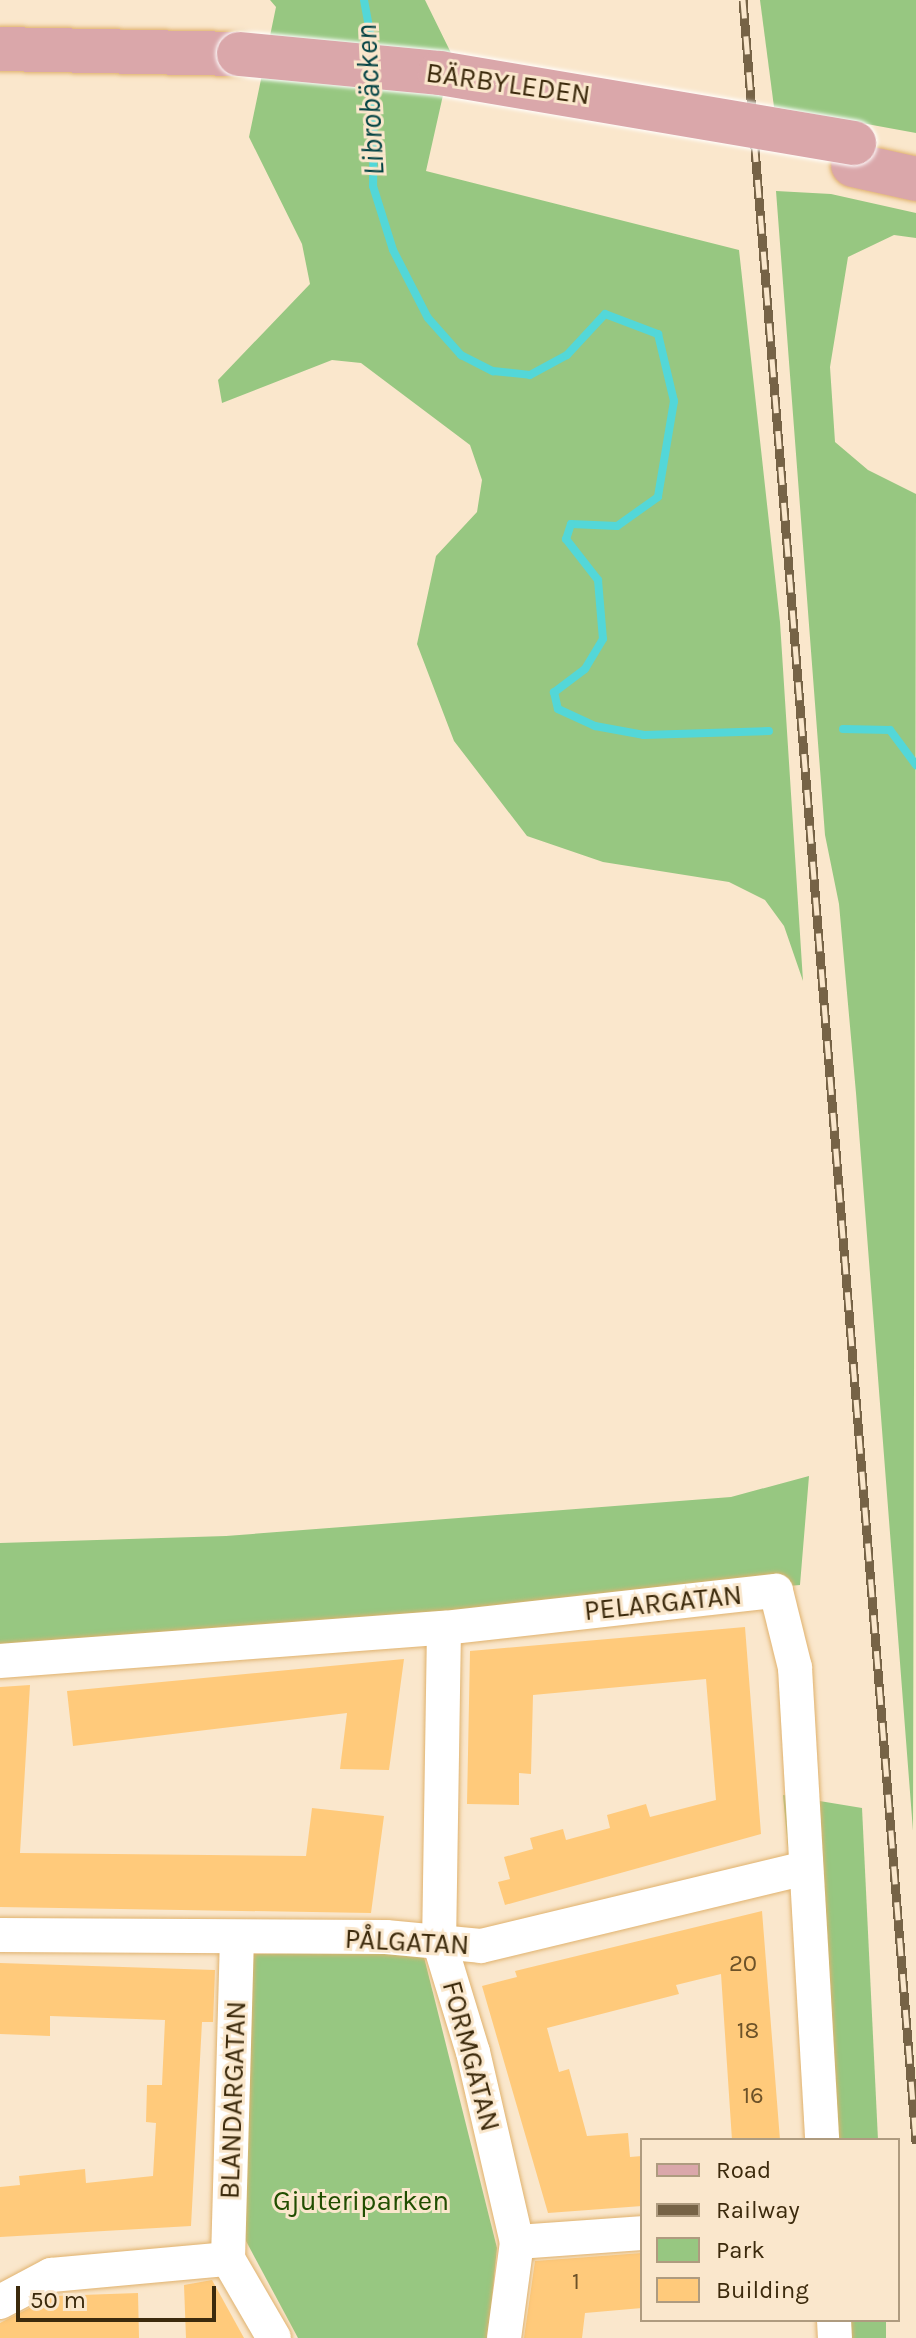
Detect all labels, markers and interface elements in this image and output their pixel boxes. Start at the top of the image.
water label: Librobäcken [348,23,392,177]
street label: BÄRBYLEDEN [424,56,592,112]
street label: PELARGATAN [582,1578,744,1628]
street label: PÅLGATAN [344,1922,470,1962]
house number: 20 [729,1950,757,1978]
street label: FORMGATAN [435,1977,507,2135]
street label: BLANDARGATAN [213,2000,253,2200]
house number: 18 [737,2017,759,2045]
house number: 16 [742,2082,764,2110]
legend [640,2138,900,2322]
text: Road [716,2156,771,2184]
park label: Gjuteriparken [273,2184,449,2218]
text: Railway [716,2196,800,2224]
text: Park [716,2236,765,2264]
house number: 1 [572,2268,580,2296]
scale bar [20,2270,220,2320]
text: Building [716,2276,809,2304]
text: 50 m [30,2286,86,2314]

